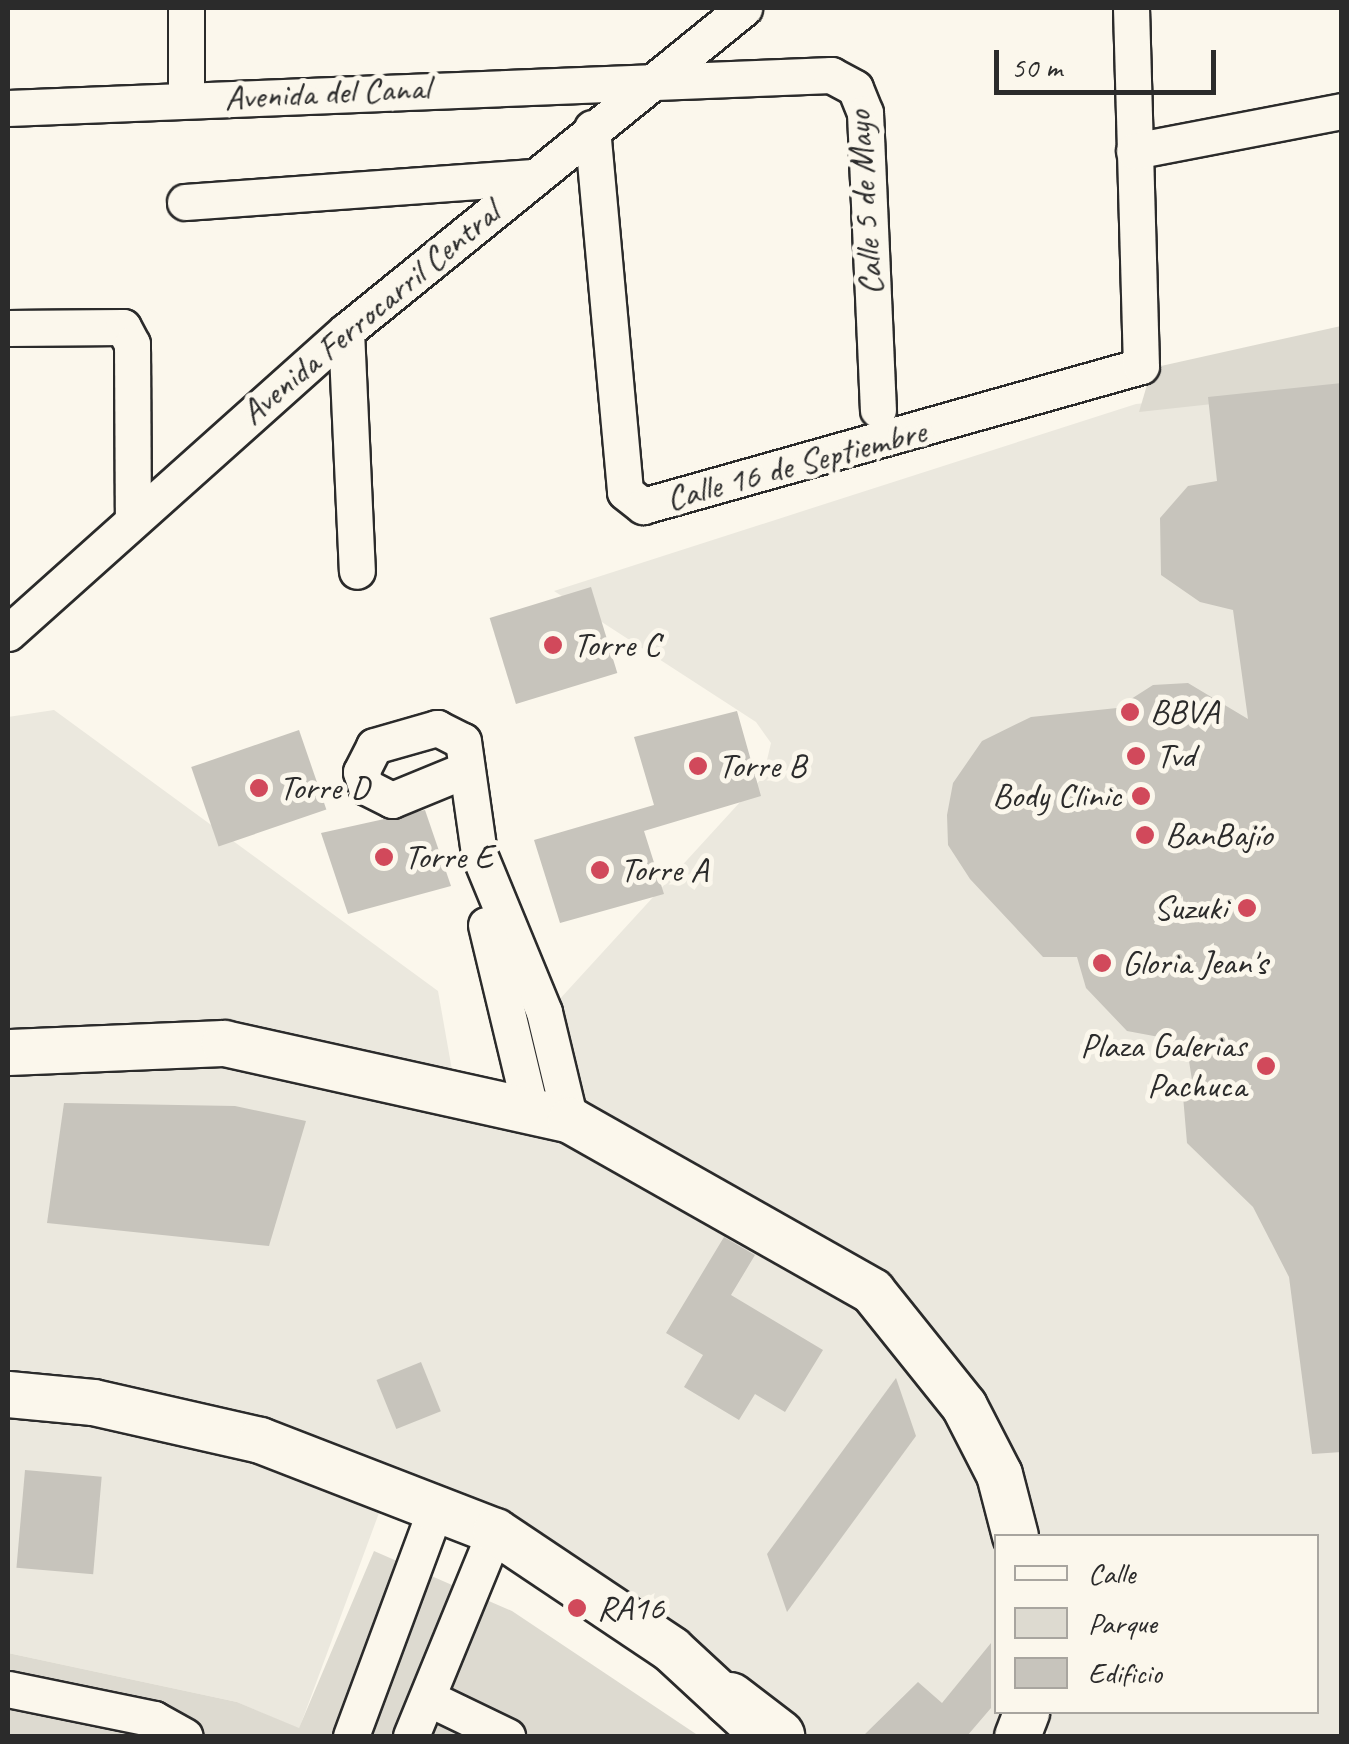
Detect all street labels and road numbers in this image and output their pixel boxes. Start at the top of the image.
street label: Avenida del Canal [223,67,431,119]
street label: Calle 5 de Mayo [838,109,892,297]
street label: Avenida Ferrocarril Central [232,193,508,433]
street label: Calle 16 de Septiembre [662,410,930,520]

